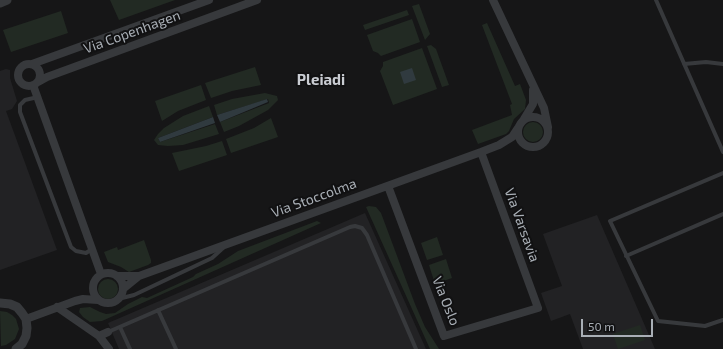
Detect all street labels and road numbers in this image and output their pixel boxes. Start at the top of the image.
street label: Via Copenhagen [81,7,183,57]
street label: Via Stoccolma [269,175,359,221]
street label: Via Varsavia [501,186,543,264]
street label: Via Oslo [429,274,463,328]

